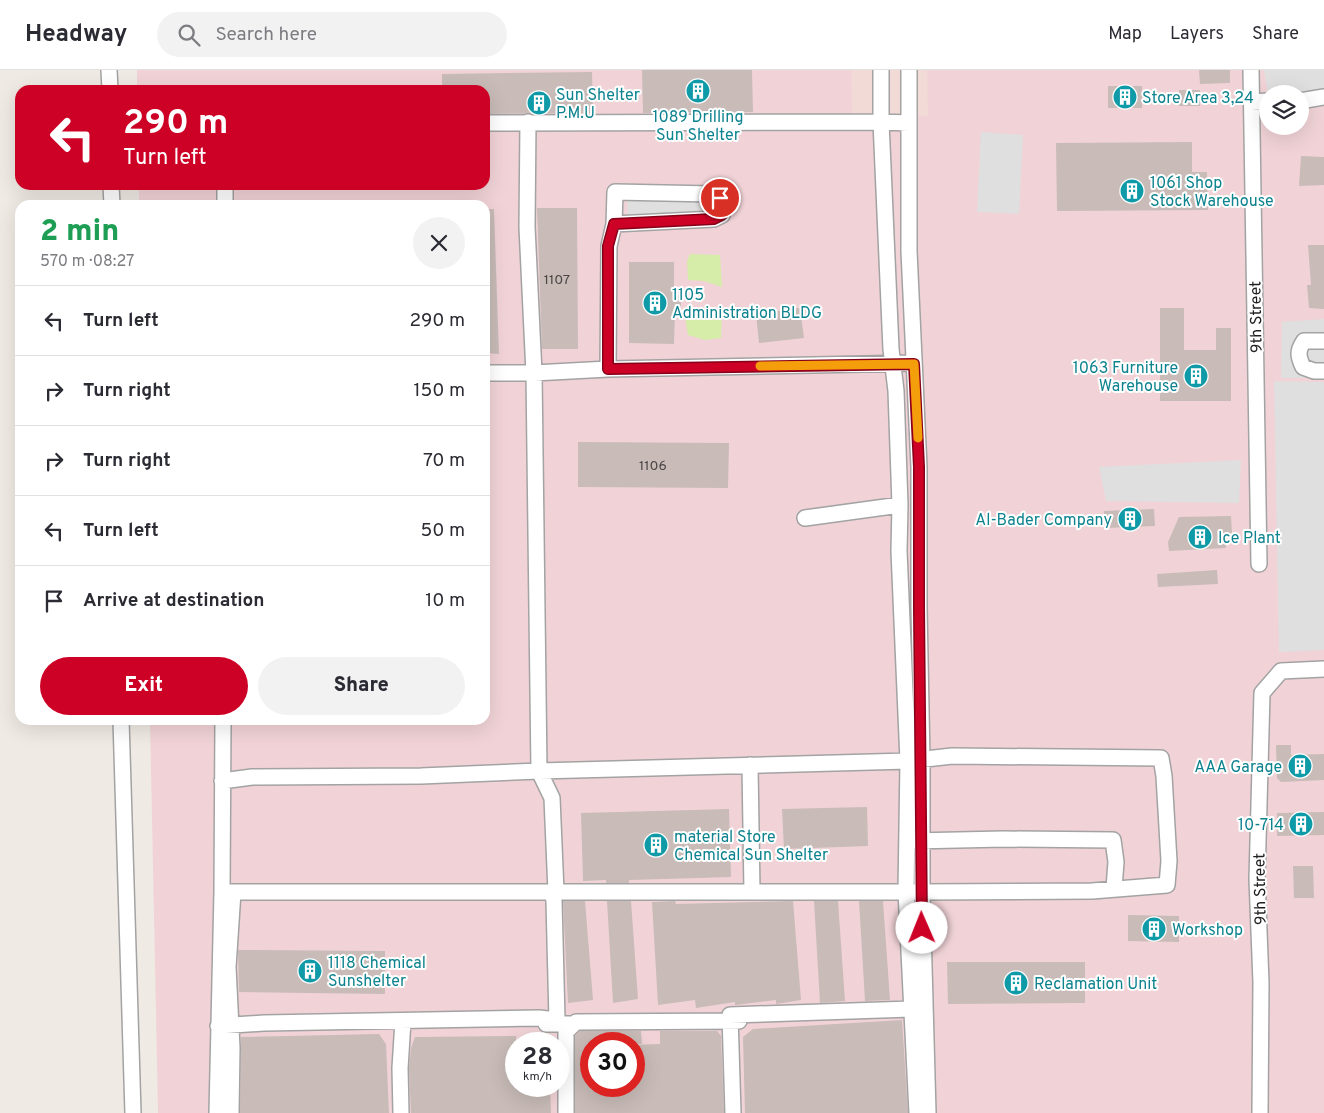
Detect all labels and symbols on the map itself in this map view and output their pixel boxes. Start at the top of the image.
building icon: 1089 Drilling Sun Shelter [685,78,711,104]
building icon: Store Area 3,24 [1112,84,1138,110]
place label: Sun Shelter P.M.U [556,86,640,124]
place label: Store Area 3,24 [1142,89,1254,109]
building icon: Sun Shelter P.M.U [526,90,552,116]
place label: 1089 Drilling Sun Shelter [653,108,743,146]
place label: 1061 Shop Stock Warehouse [1150,174,1274,212]
pin [699,177,741,219]
building icon: 1061 Shop Stock Warehouse [1119,178,1145,204]
house number: 1107 [544,272,570,289]
street label: 9th Street [1246,281,1268,353]
place label: 1105 Administration BLDG [672,286,822,324]
building icon: 1105 Administration BLDG [642,290,668,316]
place label: 1063 Furniture Warehouse [1073,359,1178,397]
building icon: 1063 Furniture Warehouse [1183,363,1209,389]
house number: 1106 [639,458,667,475]
building icon: Al-Bader Company [1117,506,1143,532]
place label: Al-Bader Company [975,511,1112,531]
building icon: Ice Plant [1187,524,1213,550]
place label: Ice Plant [1218,529,1281,549]
building icon: AAA Garage [1287,753,1313,779]
place label: AAA Garage [1194,758,1282,778]
building icon: 10-714 [1288,811,1314,837]
place label: 10-714 [1238,816,1284,836]
place label: material Store Chemical Sun Shelter [674,828,828,866]
building icon: material Store Chemical Sun Shelter [643,832,669,858]
street label: 9th Street [1250,853,1272,925]
position arrow [895,901,947,953]
building icon: Workshop [1141,916,1167,942]
place label: Workshop [1172,921,1243,941]
place label: 1118 Chemical Sunshelter [328,954,426,992]
building icon: 1118 Chemical Sunshelter [297,958,323,984]
building icon: Reclamation Unit [1003,970,1029,996]
place label: Reclamation Unit [1034,975,1157,995]
speed limit sign: 30 [580,1032,645,1097]

